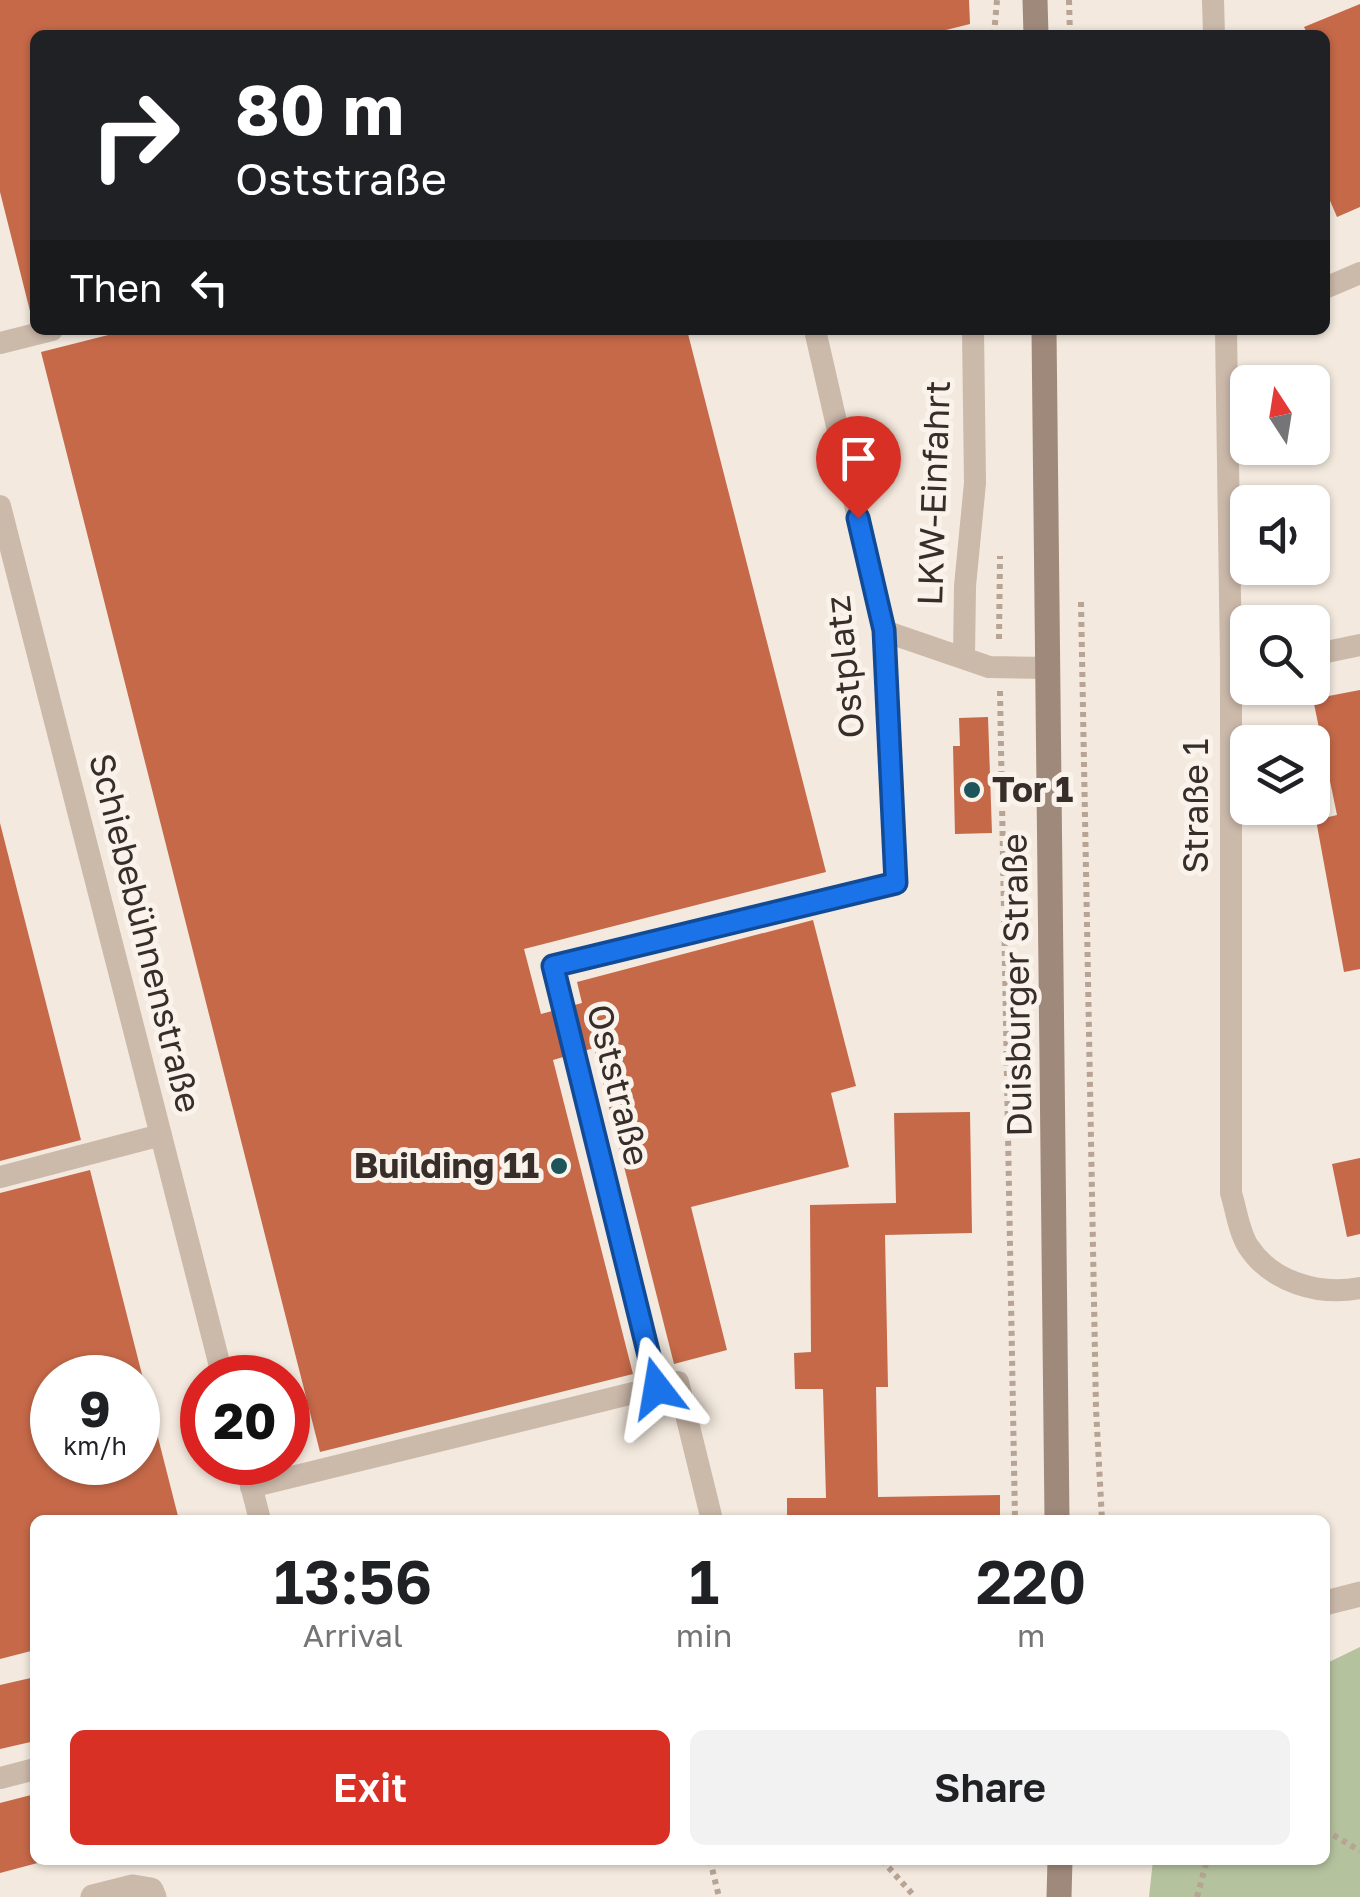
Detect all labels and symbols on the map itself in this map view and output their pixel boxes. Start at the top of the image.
north arrow [1230,365,1330,465]
street label: LKW-Einfahrt [908,380,958,606]
pin [816,416,901,519]
street label: Ostplatz [816,594,872,740]
street label: Straße 1 [1174,738,1216,874]
street label: Schiebebühnenstraße [81,749,211,1117]
place label: Tor 1 [992,768,1073,810]
marker: Tor 1 [961,779,983,801]
street label: Duisburger Straße [992,833,1040,1137]
street label: Oststraße [579,1000,659,1170]
place label: Building 11 [354,1144,539,1186]
marker: Building 11 [548,1155,570,1177]
position arrow [605,1336,709,1440]
speed limit sign: 20 [180,1355,310,1485]

